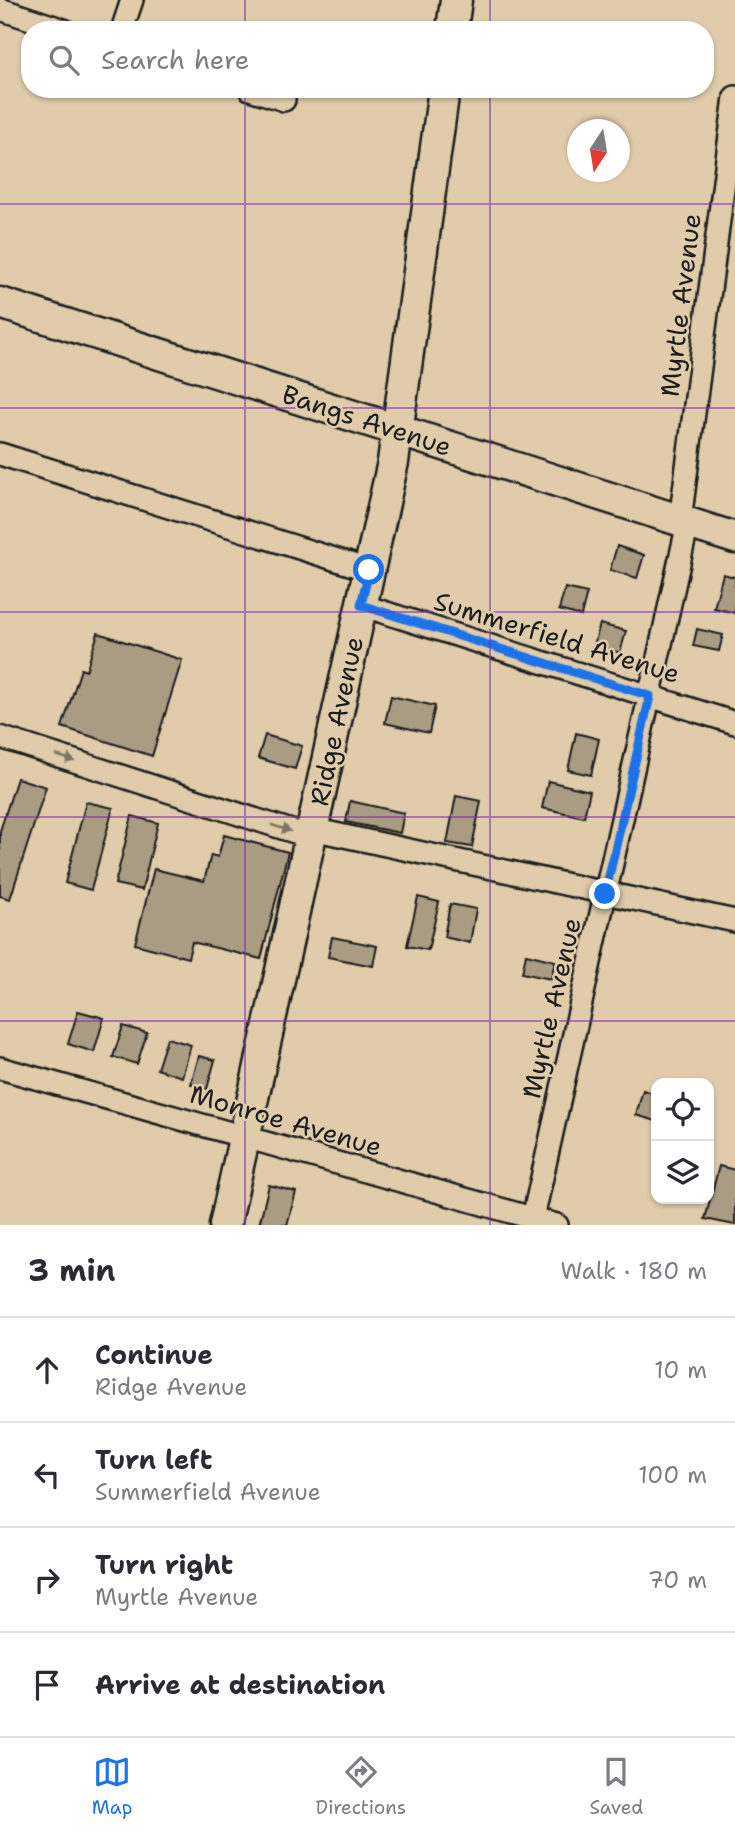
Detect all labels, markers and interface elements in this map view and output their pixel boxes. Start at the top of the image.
search box [21,21,714,98]
icon: search [45,41,83,79]
text: Search here [101,42,250,77]
north arrow [567,119,630,182]
street label: Myrtle Avenue [651,211,709,399]
street label: Bangs Avenue [278,376,456,464]
route start [353,554,384,585]
street label: Summerfield Avenue [430,583,684,691]
street label: Ridge Avenue [301,633,371,809]
one-way arrow [55,753,76,764]
one-way arrow [271,823,292,834]
route end [589,878,620,909]
street label: Myrtle Avenue [513,914,589,1102]
street label: Monroe Avenue [186,1076,386,1164]
map controls [651,1078,714,1204]
button: locate [651,1078,714,1141]
button: layers [651,1141,714,1204]
text: 3 min [28,1250,115,1291]
text: Walk · 180 m [561,1256,707,1286]
text: Continue [95,1337,213,1372]
icon: ahead [28,1351,66,1389]
text: 10 m [654,1355,707,1385]
text: Ridge Avenue [95,1372,247,1402]
text: Turn left [95,1442,212,1477]
icon: left [28,1456,66,1494]
text: 100 m [638,1460,707,1490]
text: Summerfield Avenue [95,1477,321,1507]
text: Turn right [95,1547,233,1582]
icon: right [28,1561,66,1599]
text: 70 m [648,1565,707,1595]
text: Myrtle Avenue [95,1582,258,1612]
icon: arrive [28,1666,66,1704]
text: Arrive at destination [95,1667,385,1702]
tab: Map [92,1753,132,1820]
tab: Directions [316,1753,406,1820]
tab: Saved [589,1753,643,1820]

